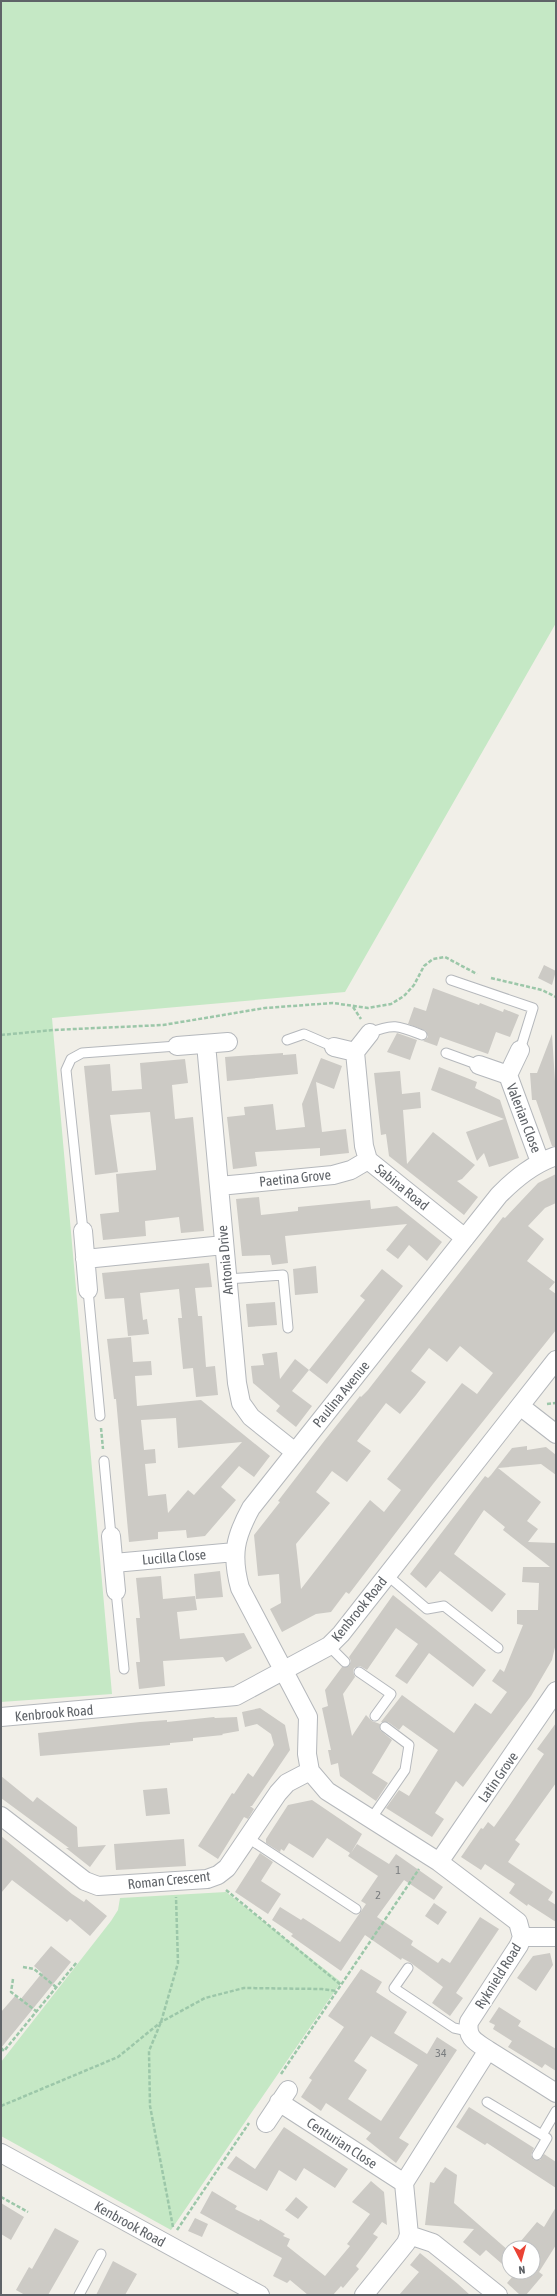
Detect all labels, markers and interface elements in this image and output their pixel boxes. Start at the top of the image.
street label: Valerian Close [503,1081,545,1155]
street label: Sabina Road [372,1161,432,1213]
street label: Paetina Grove [258,1166,332,1190]
street label: Antonia Drive [214,1225,236,1295]
street label: Paulina Avenue [309,1358,373,1430]
street label: Lucilla Close [141,1546,207,1568]
street label: Kenbrook Road [328,1573,390,1645]
street label: Kenbrook Road [14,1702,94,1724]
street label: Latin Grove [475,1749,521,1805]
house number: 1 [395,1863,401,1877]
street label: Roman Crescent [127,1868,211,1892]
house number: 2 [375,1888,381,1902]
street label: Ryknield Road [472,1940,524,2012]
house number: 34 [435,2046,447,2060]
street label: Centurian Close [304,2114,380,2172]
street label: Kenbrook Road [92,2198,168,2250]
north arrow [501,2240,541,2280]
text: N [518,2264,526,2276]

